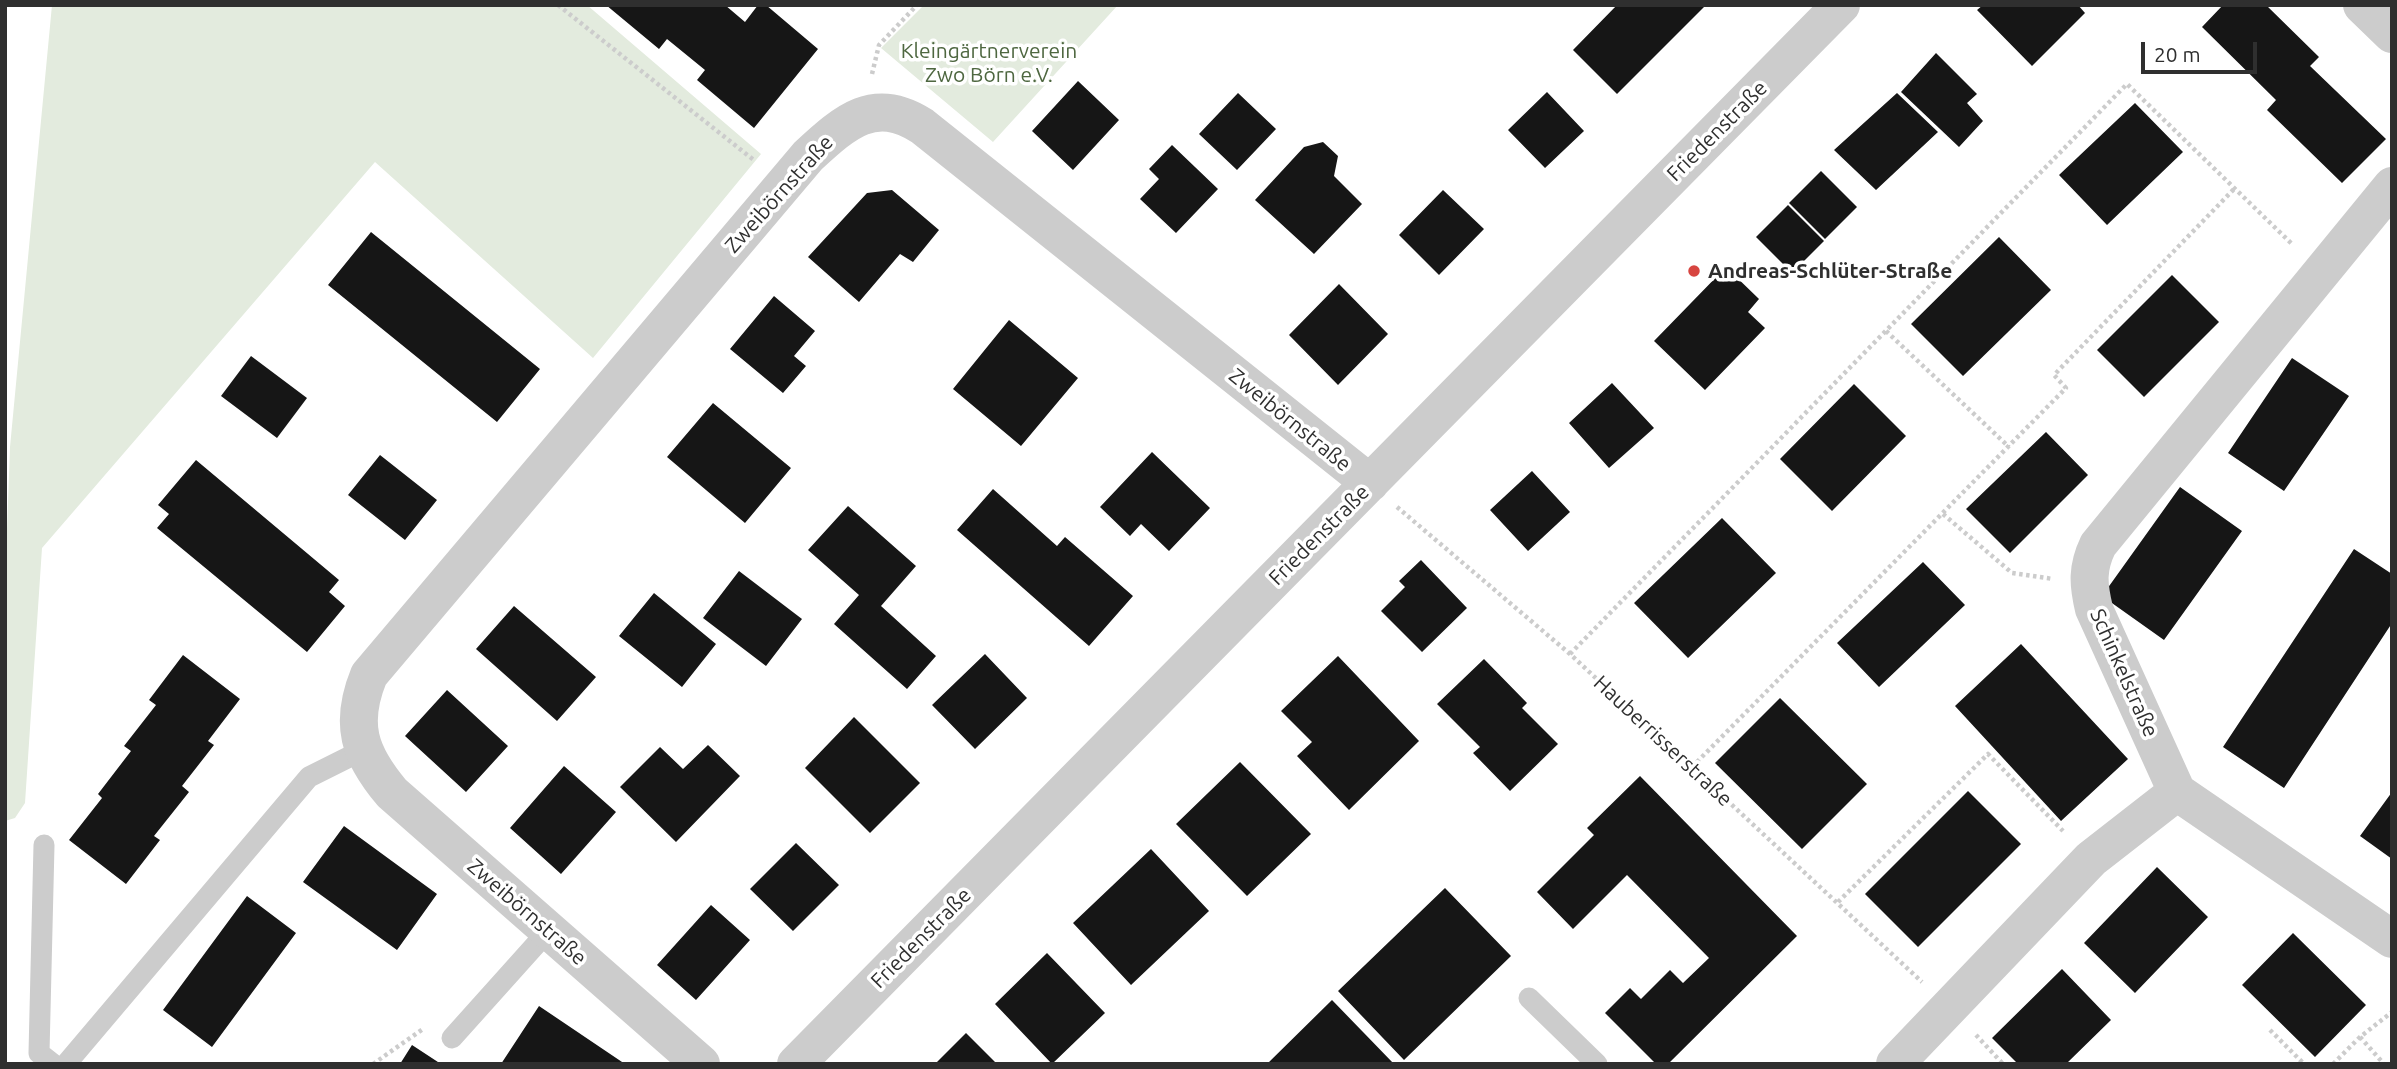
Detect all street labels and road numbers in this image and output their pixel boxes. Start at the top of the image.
street label: Friedenstraße [1662,76,1772,186]
street label: Zweibörnstraße [720,130,838,258]
street label: Zweibörnstraße [1224,363,1356,477]
street label: Friedenstraße [1264,480,1374,590]
street label: Schinkelstraße [2085,605,2163,741]
street label: Hauberrisserstraße [1588,670,1738,812]
street label: Zweibörnstraße [462,853,592,971]
street label: Friedenstraße [866,883,976,993]

